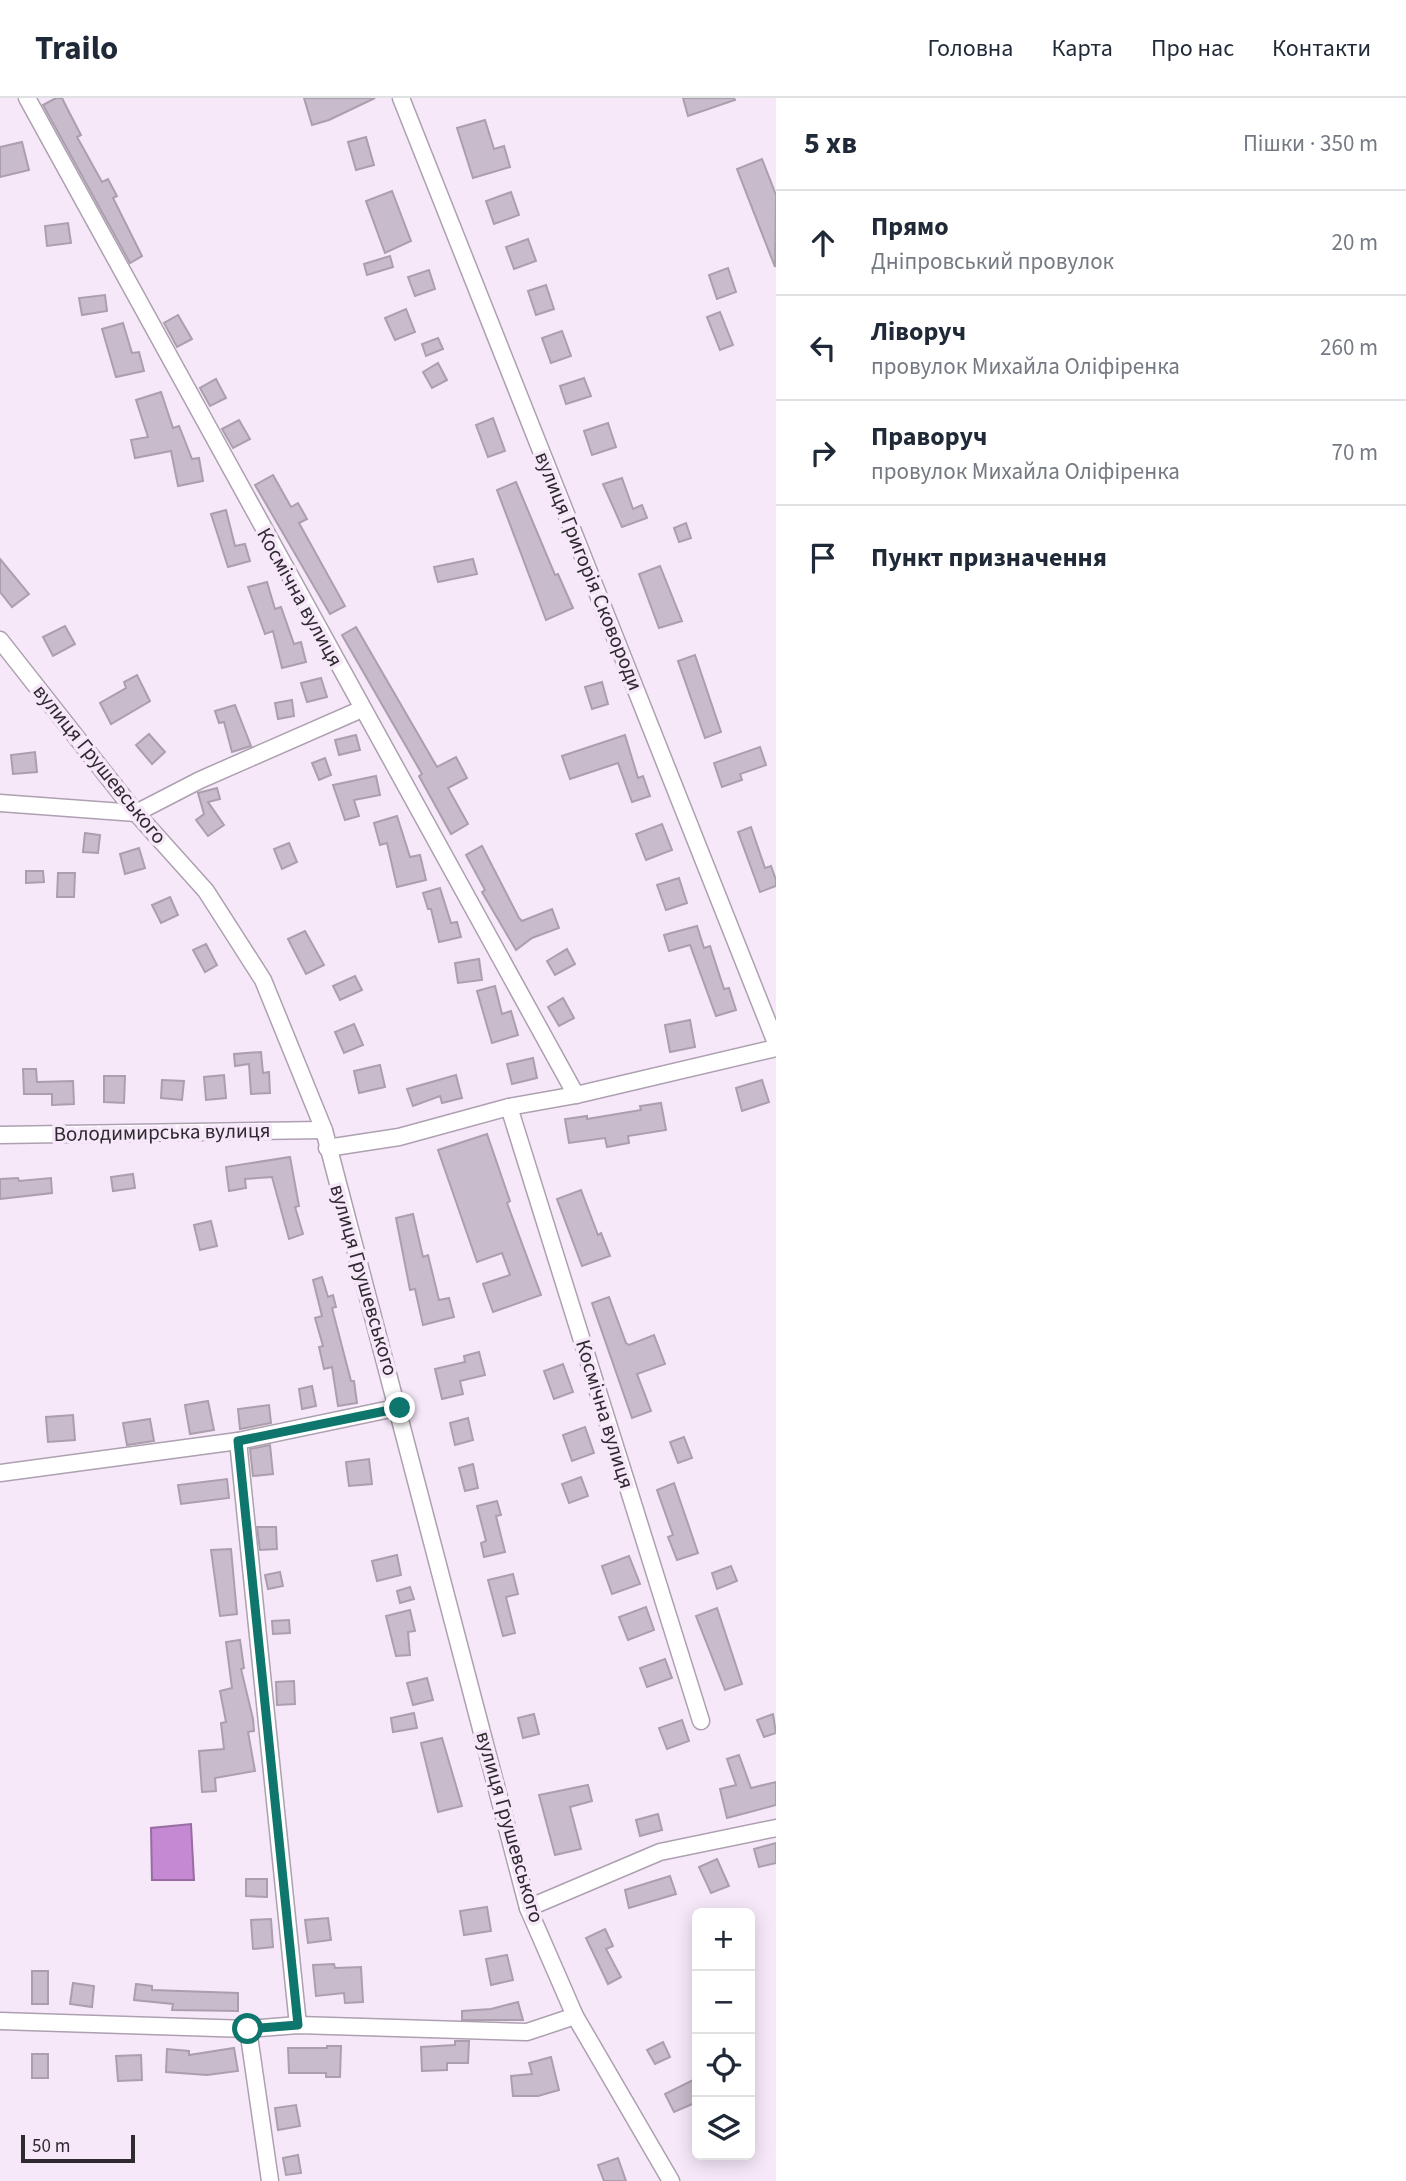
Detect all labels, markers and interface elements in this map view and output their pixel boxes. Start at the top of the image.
text: Trailo [35,25,118,72]
text: Головна [927,31,1013,66]
text: Карта [1051,31,1113,66]
text: Про нас [1151,31,1234,66]
text: Контакти [1272,31,1371,66]
text: 5 хв [804,122,857,165]
text: Пішки · 350 m [1243,127,1378,160]
text: Прямо [871,208,949,245]
icon: ahead [804,224,842,262]
text: 20 m [1331,226,1378,259]
text: Дніпровський провулок [871,245,1114,278]
text: Ліворуч [871,313,966,350]
icon: left [804,329,842,367]
text: 260 m [1320,331,1378,364]
text: провулок Михайла Оліфіренка [871,350,1180,383]
text: Праворуч [871,418,987,455]
icon: right [804,434,842,472]
text: 70 m [1331,436,1378,469]
street label: вулиця Григорія Сковороди [527,447,651,695]
text: провулок Михайла Оліфіренка [871,455,1180,488]
street label: Космічна вулиця [249,522,351,672]
icon: arrive [804,539,842,577]
text: Пункт призначення [871,539,1107,576]
street label: вулиця Грушевського [26,678,174,850]
street label: Володимирська вулиця [53,1115,271,1149]
street label: вулиця Грушевського [322,1181,406,1379]
street label: Космічна вулиця [568,1336,642,1492]
route end [384,1392,415,1423]
street label: вулиця Грушевського [468,1728,552,1926]
map controls [692,1908,755,2160]
button: + [692,1908,755,1971]
button: − [692,1971,755,2034]
route start [232,2013,263,2044]
button: locate [692,2034,755,2097]
button: layers [692,2097,755,2160]
scale bar [21,2132,135,2164]
text: 50 m [32,2133,70,2160]

